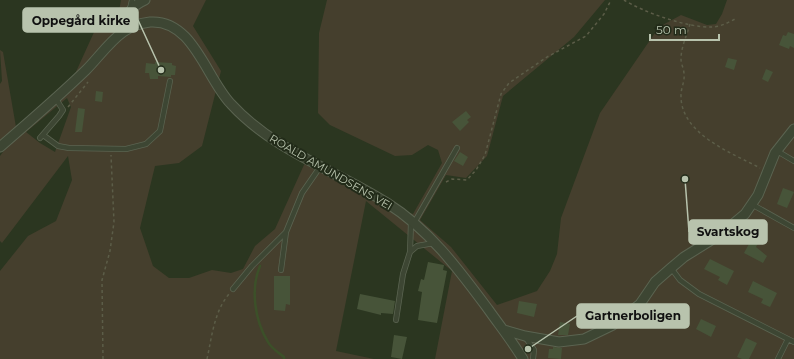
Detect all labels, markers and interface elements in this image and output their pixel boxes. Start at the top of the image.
callout: Oppegård kirke [23,8,138,32]
text: Oppegård kirke [32,13,131,28]
scale bar [650,16,719,42]
text: 50 m [656,22,687,37]
street label: ROALD AMUNDSENS VEI [267,131,395,213]
callout: Svartskog [689,220,767,244]
text: Svartskog [697,224,759,239]
callout: Gartnerboligen [577,304,689,328]
text: Gartnerboligen [585,308,681,323]

